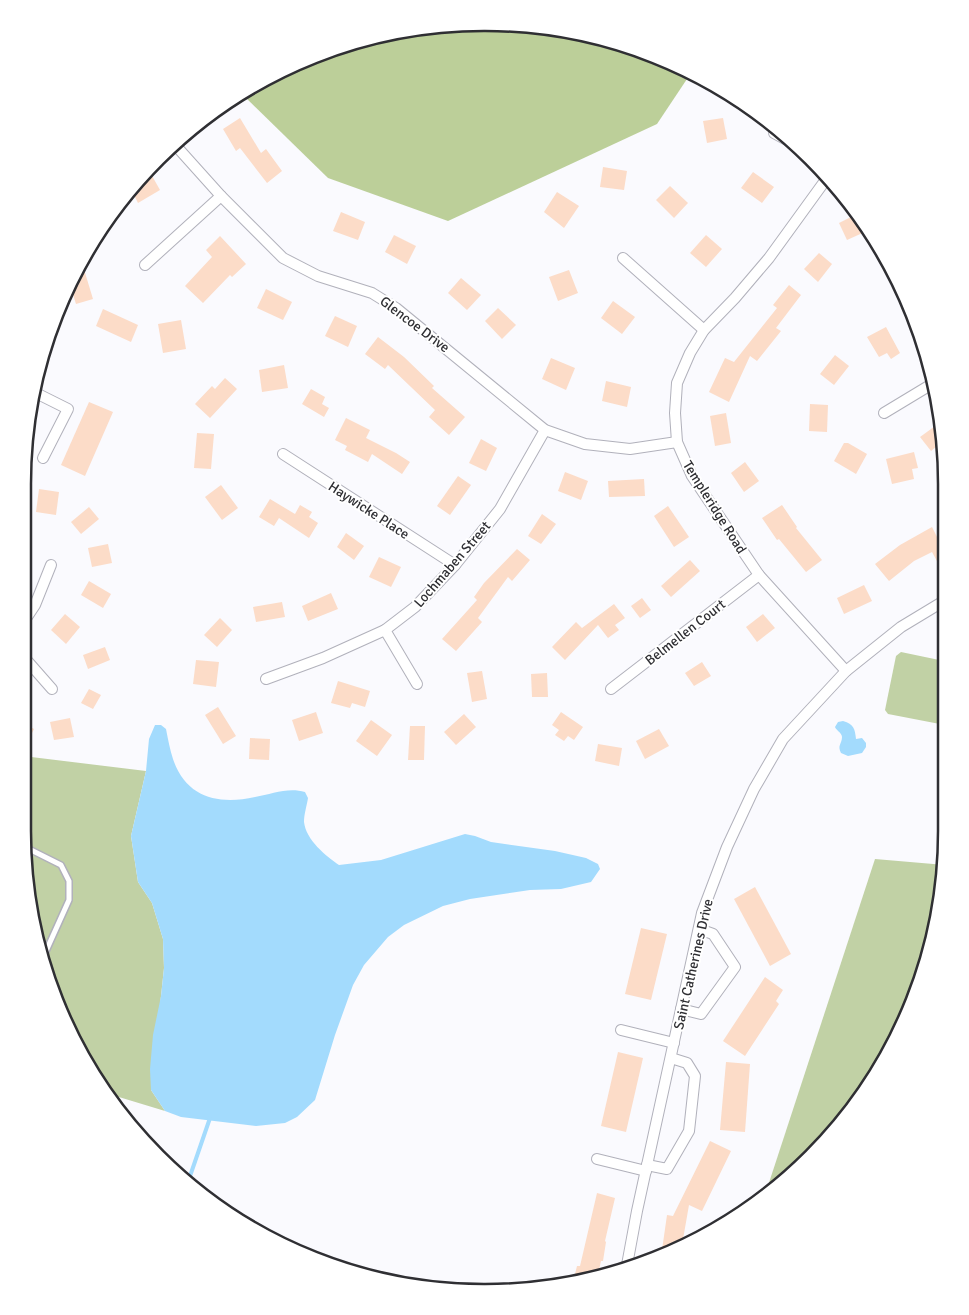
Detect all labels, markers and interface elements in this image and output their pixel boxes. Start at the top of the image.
street label: Glencoe Drive [377,293,453,356]
street label: Templeridge Road [679,458,750,557]
street label: Haywicke Place [325,478,412,543]
street label: Lochmaben Street [410,518,494,611]
street label: Belmellen Court [642,596,729,669]
street label: Saint Catherines Drive [670,897,717,1031]

